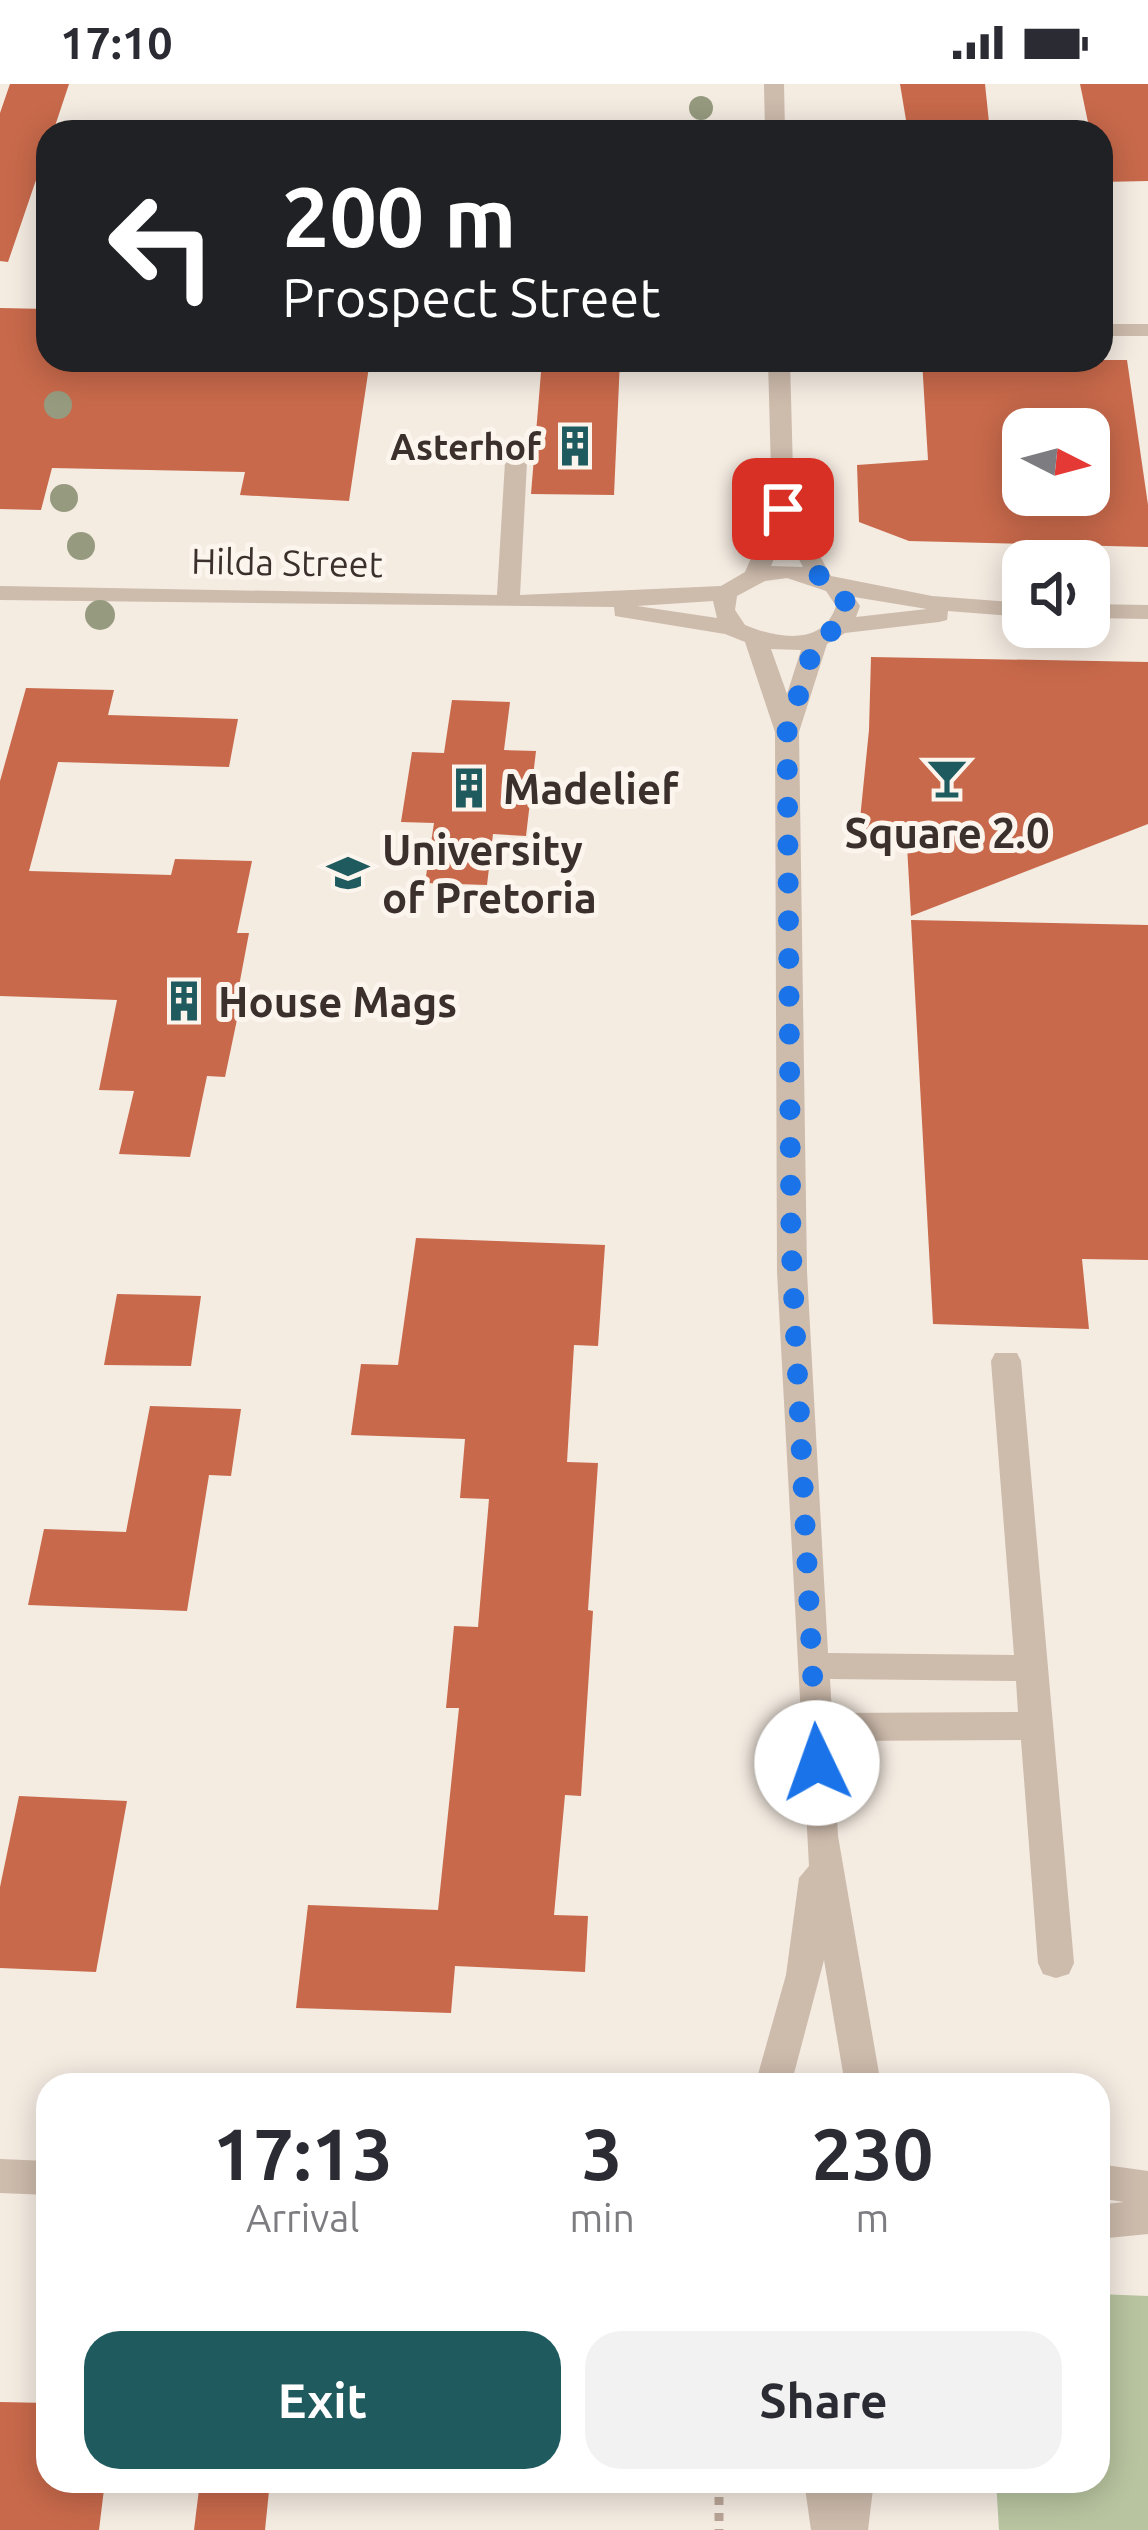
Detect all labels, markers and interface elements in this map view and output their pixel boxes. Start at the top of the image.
text: 17:10 [60,17,173,68]
icon: left [84,168,240,324]
text: 200 m [282,169,516,263]
text: Prospect Street [282,267,661,327]
north arrow [1002,408,1110,516]
map controls [1002,408,1110,648]
building icon: Asterhof [552,423,598,469]
place label: Asterhof [390,426,542,467]
pin [732,458,834,560]
icon: arrive [750,476,816,542]
street label: Hilda Street [191,540,383,584]
button: sound [1002,540,1110,648]
bar icon: Square 2.0 [924,755,970,801]
building icon: Madelief [446,765,492,811]
place label: Madelief [503,765,679,812]
place label: Square 2.0 [844,809,1050,856]
place label: University of Pretoria [382,826,597,921]
school or university icon: University of Pretoria [325,850,371,896]
building icon: House Mags [161,978,207,1024]
place label: House Mags [218,978,457,1025]
position arrow [754,1700,880,1826]
text: 17:13 [213,2113,393,2194]
text: 3 [582,2113,622,2194]
text: 230 [811,2113,933,2194]
text: Arrival [246,2196,360,2239]
text: min [569,2196,635,2239]
text: m [856,2196,889,2239]
button: Exit [84,2331,561,2469]
button: Share [585,2331,1062,2469]

